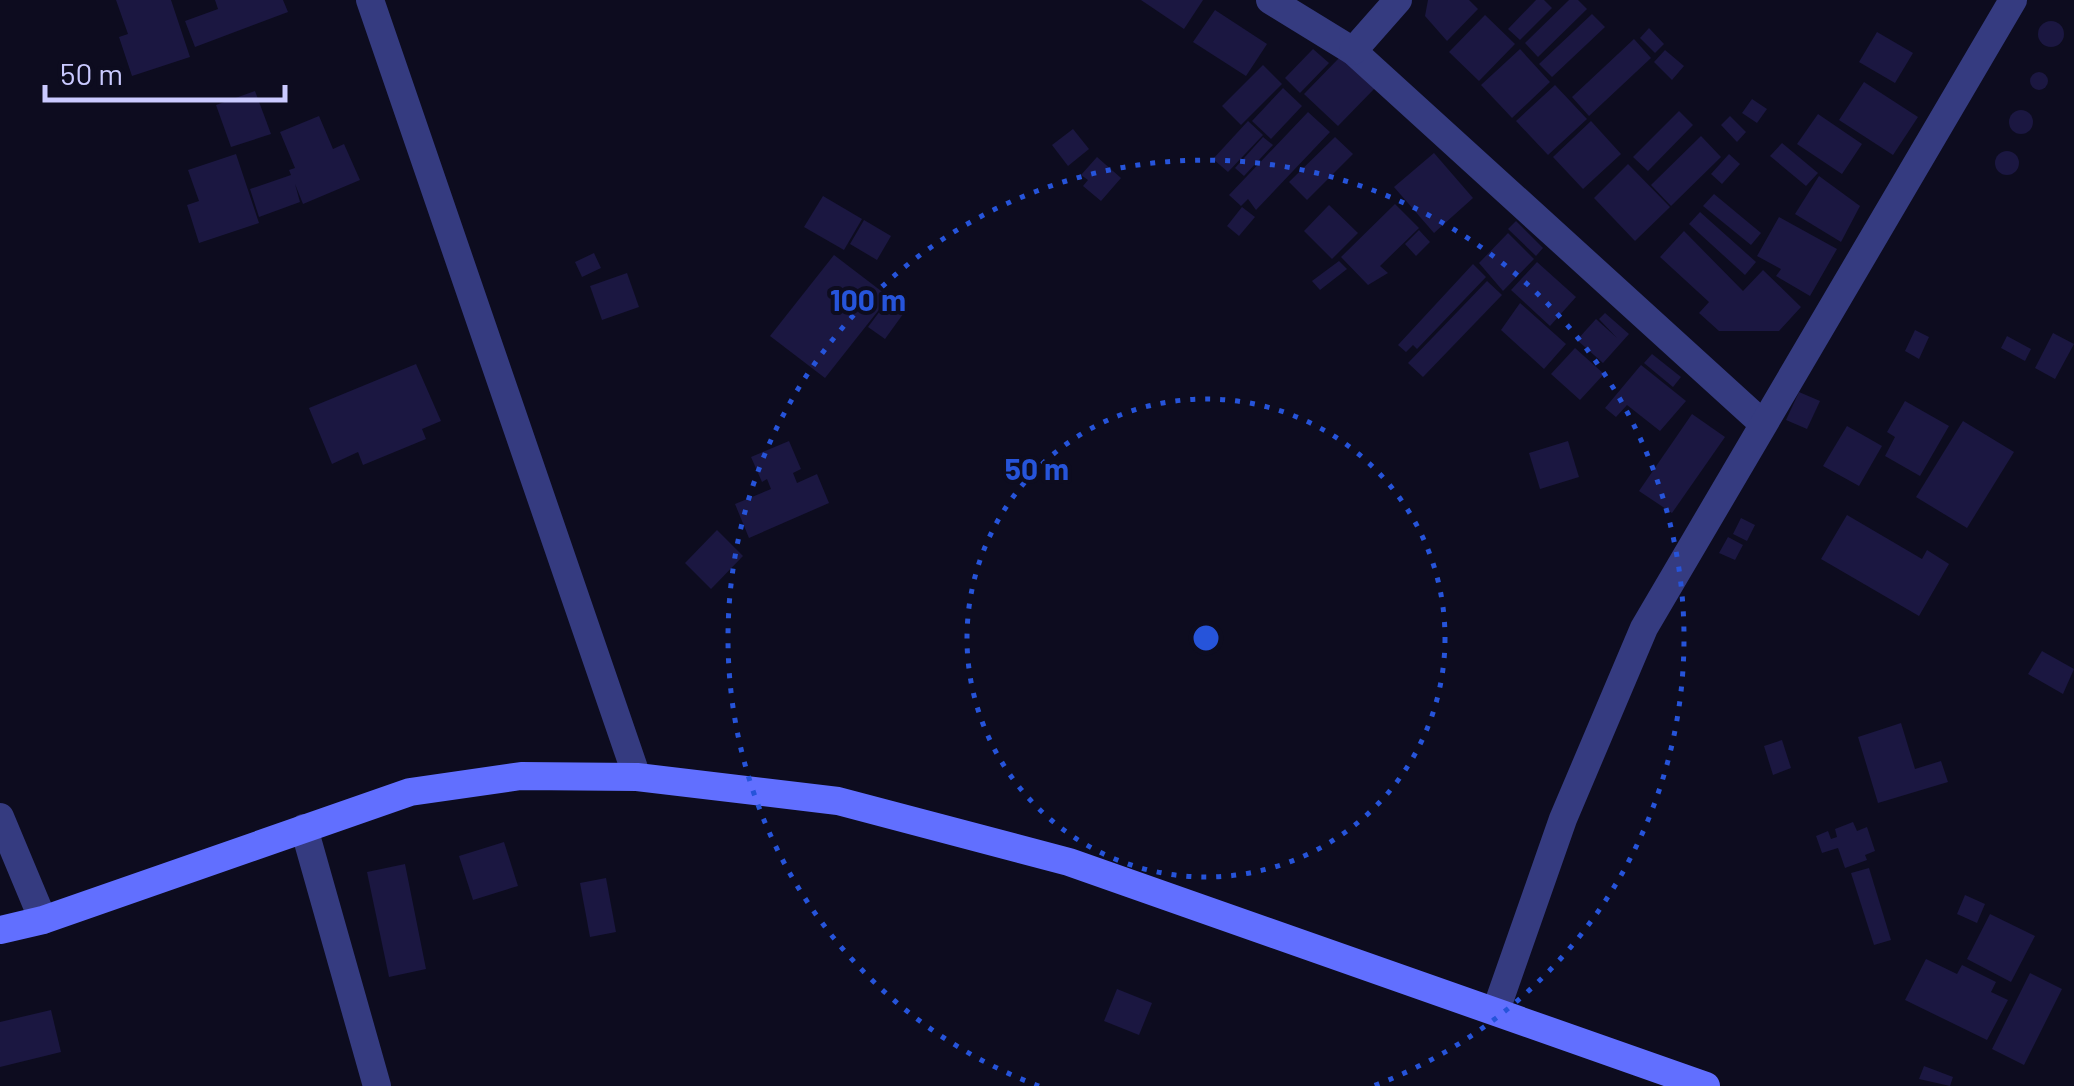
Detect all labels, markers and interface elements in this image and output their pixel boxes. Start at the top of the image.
scale bar [45,40,285,102]
text: 50 m [60,55,123,91]
text: 100 m [830,281,906,317]
text: 50 m [1005,450,1069,486]
centre of rings [1188,620,1224,656]

